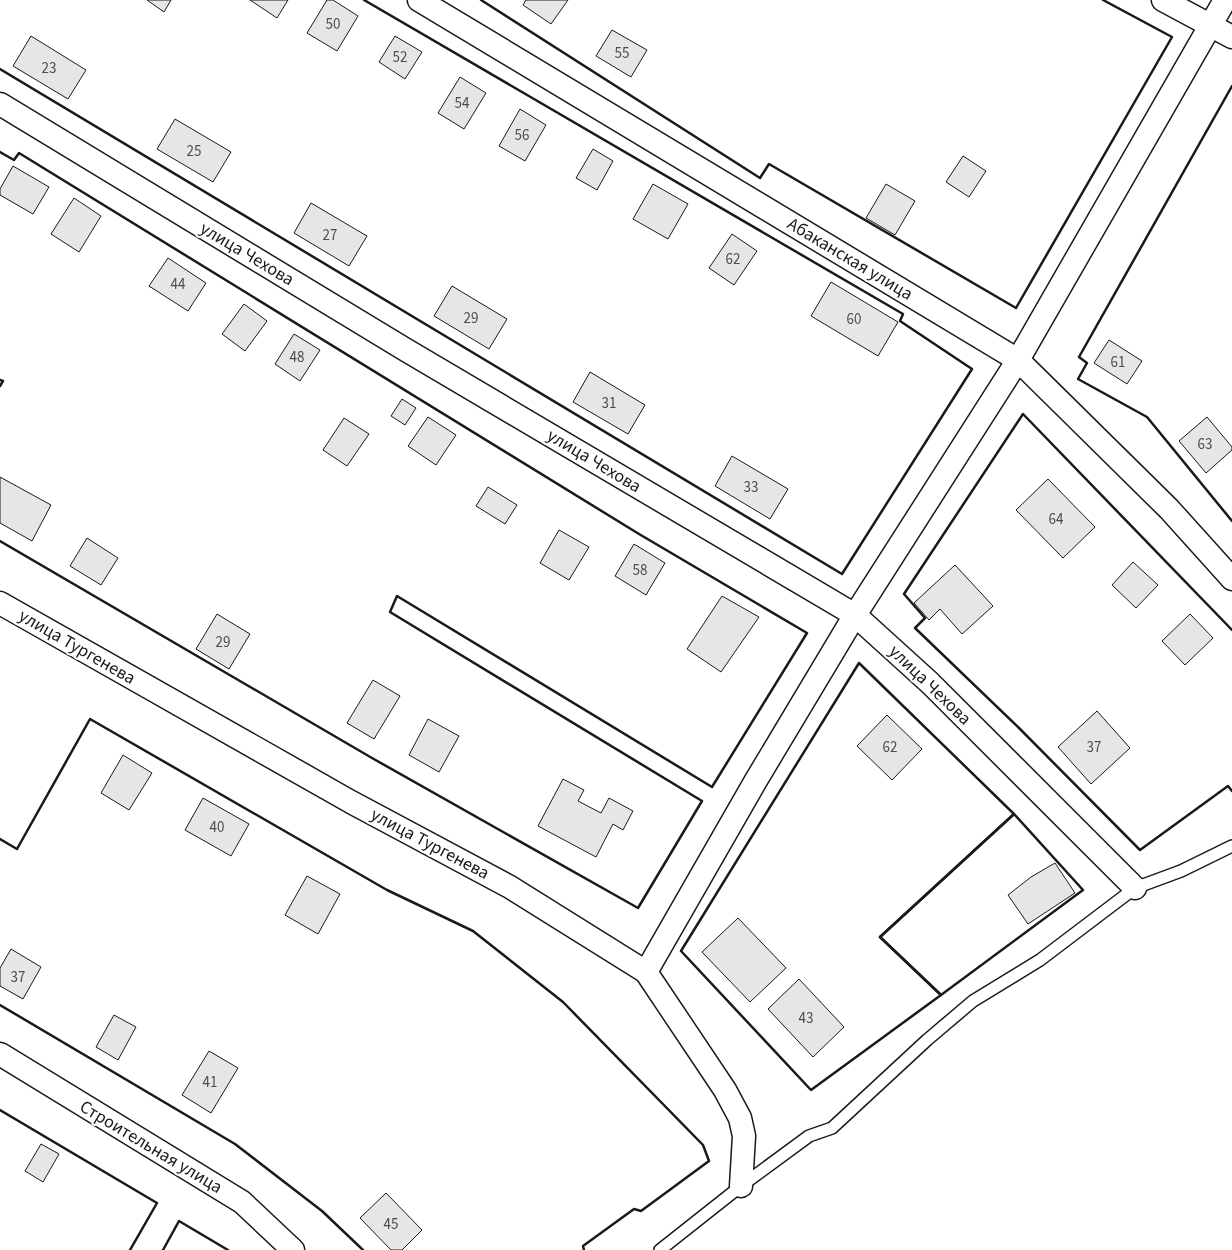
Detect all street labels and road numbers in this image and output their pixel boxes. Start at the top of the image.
street label: Абаканская улица [783,212,917,306]
street label: улица Чехова [195,216,299,292]
street label: улица Чехова [542,423,646,499]
street label: улица Тургенева [14,603,140,691]
street label: улица Чехова [883,639,977,731]
street label: улица Тургенева [366,802,494,886]
street label: Строительная улица [75,1094,227,1200]

